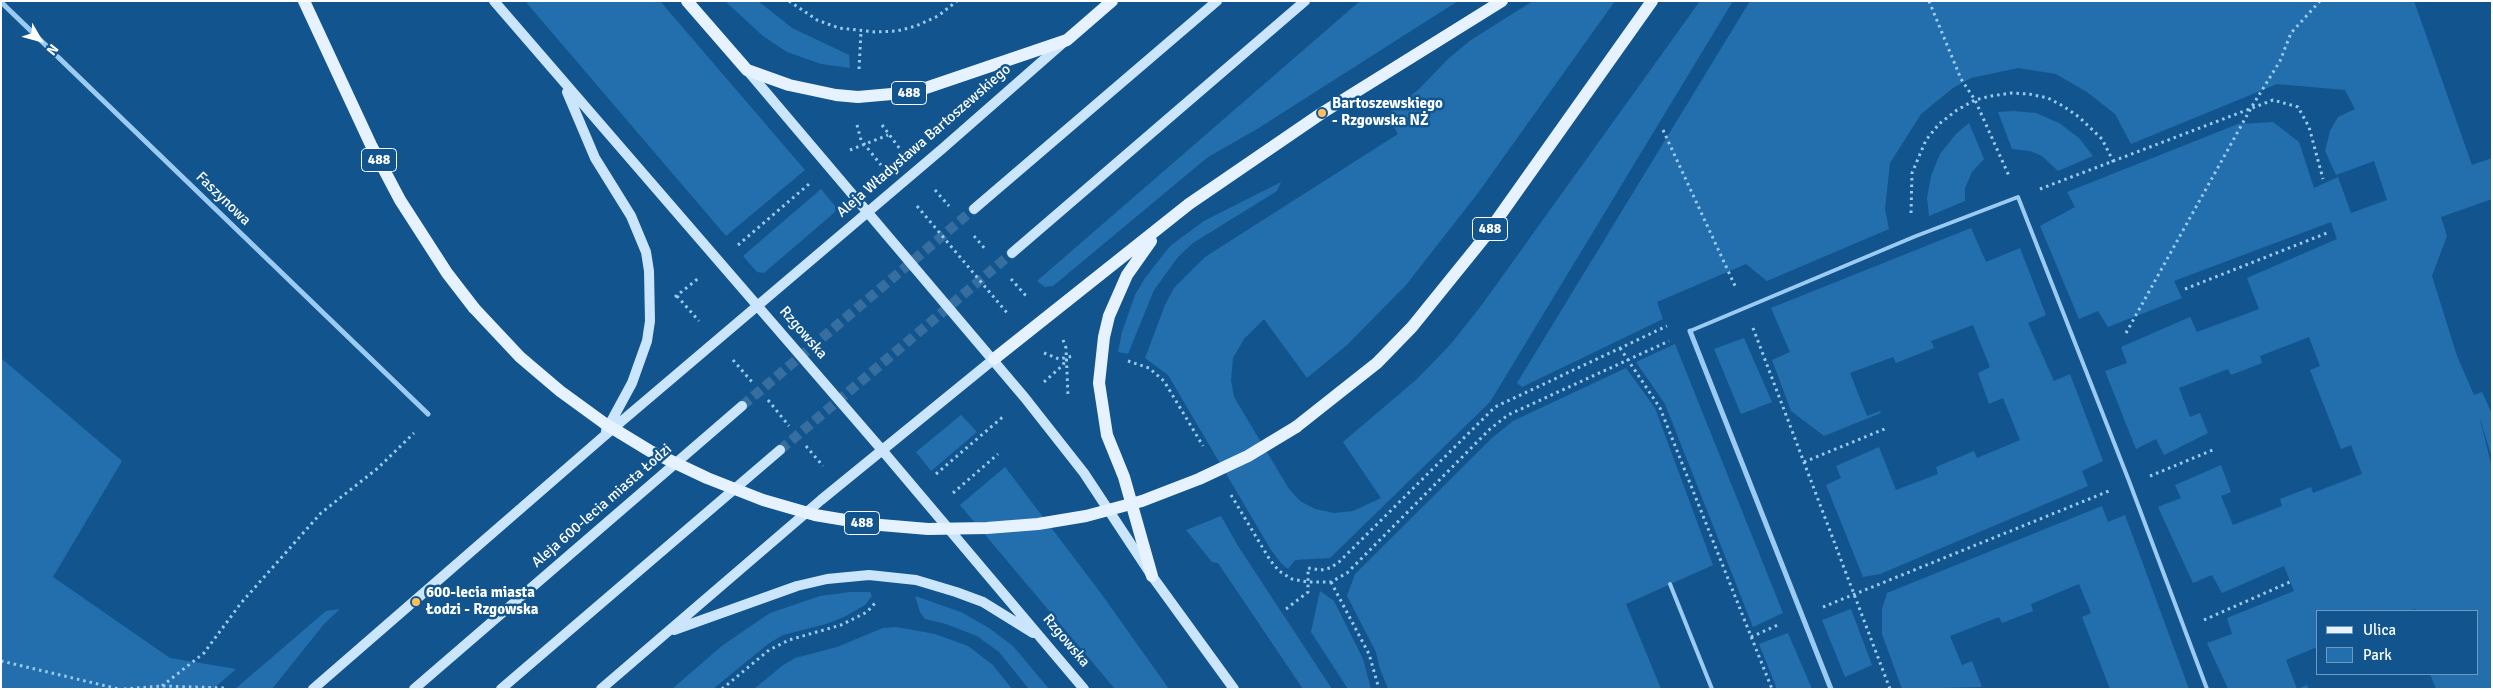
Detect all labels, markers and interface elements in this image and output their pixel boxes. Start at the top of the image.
north arrow [15,15,65,65]
text: N [43,40,62,59]
street label: Aleja Władysława Bartoszewskiego [833,61,1015,221]
road number: 488 [892,82,926,105]
place label: Bartoszewskiego - Rzgowska NŻ [1332,95,1443,130]
marker: Bartoszewskiego - Rzgowska NŻ [1316,107,1328,119]
road number: 488 [362,148,396,172]
street label: Faszynowa [192,168,254,230]
road number: 488 [1472,218,1508,240]
street label: Rzgowska [775,303,831,363]
street label: Aleja 600-lecia miasta Łodzi [528,440,676,572]
road number: 488 [844,512,880,534]
place label: 600-lecia miasta Łodzi - Rzgowska [426,584,538,619]
marker: 600-lecia miasta Łodzi - Rzgowska [410,596,422,608]
legend [2316,610,2478,675]
street label: Rzgowska [1039,611,1093,671]
text: Ulica [2363,621,2396,639]
text: Park [2363,646,2392,664]

